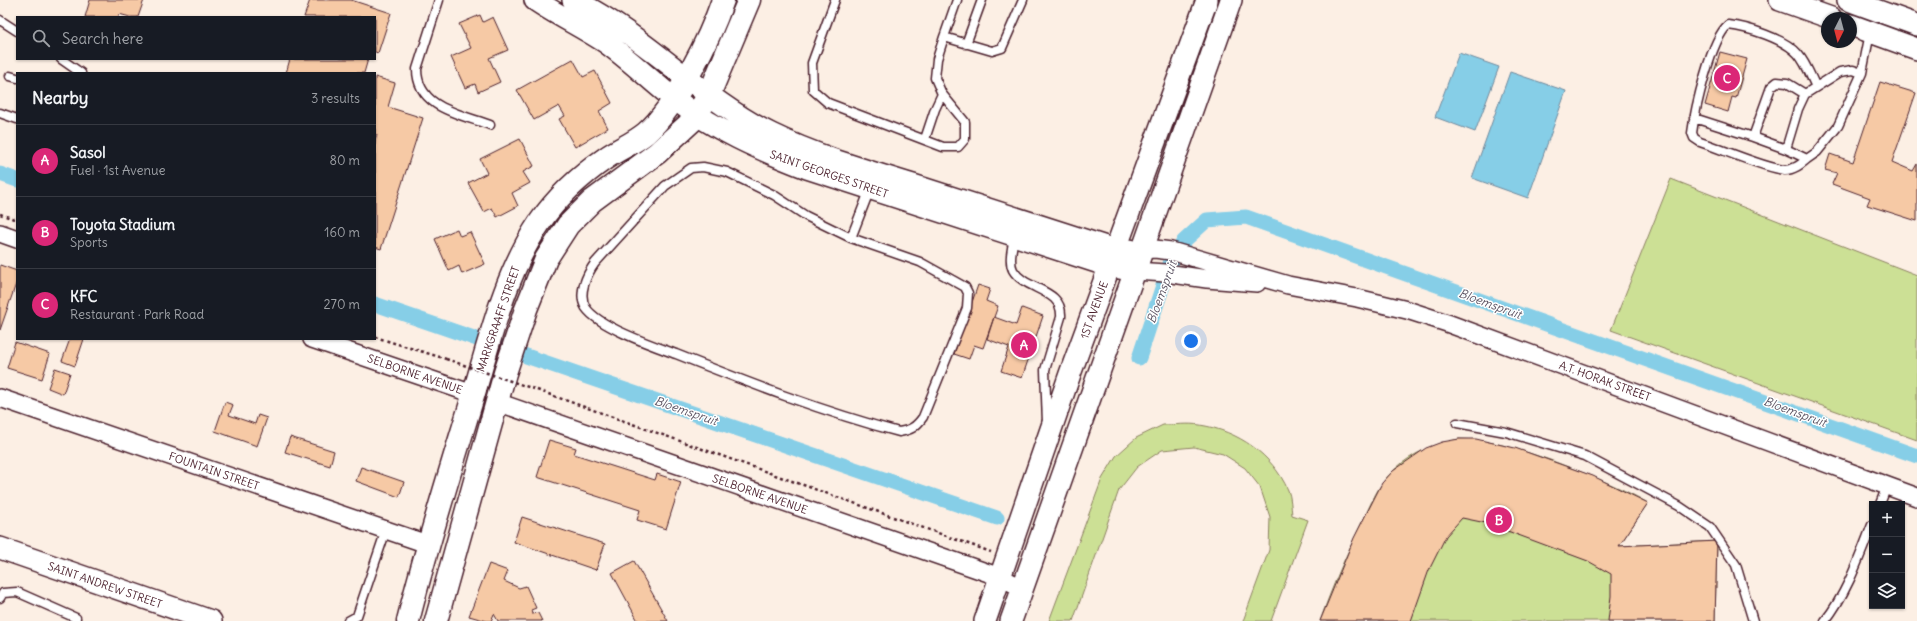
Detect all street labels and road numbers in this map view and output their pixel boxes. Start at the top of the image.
street label: SAINT GEORGES STREET [768,147,890,201]
street label: MARKGRAAFF STREET [473,264,523,374]
street label: 1ST AVENUE [1077,279,1111,341]
street label: SELBORNE AVENUE [366,351,464,397]
street label: A.T. HORAK STREET [1557,358,1653,404]
street label: FOUNTAIN STREET [167,449,261,493]
street label: SELBORNE AVENUE [711,471,809,517]
street label: SAINT ANDREW STREET [46,559,164,611]

